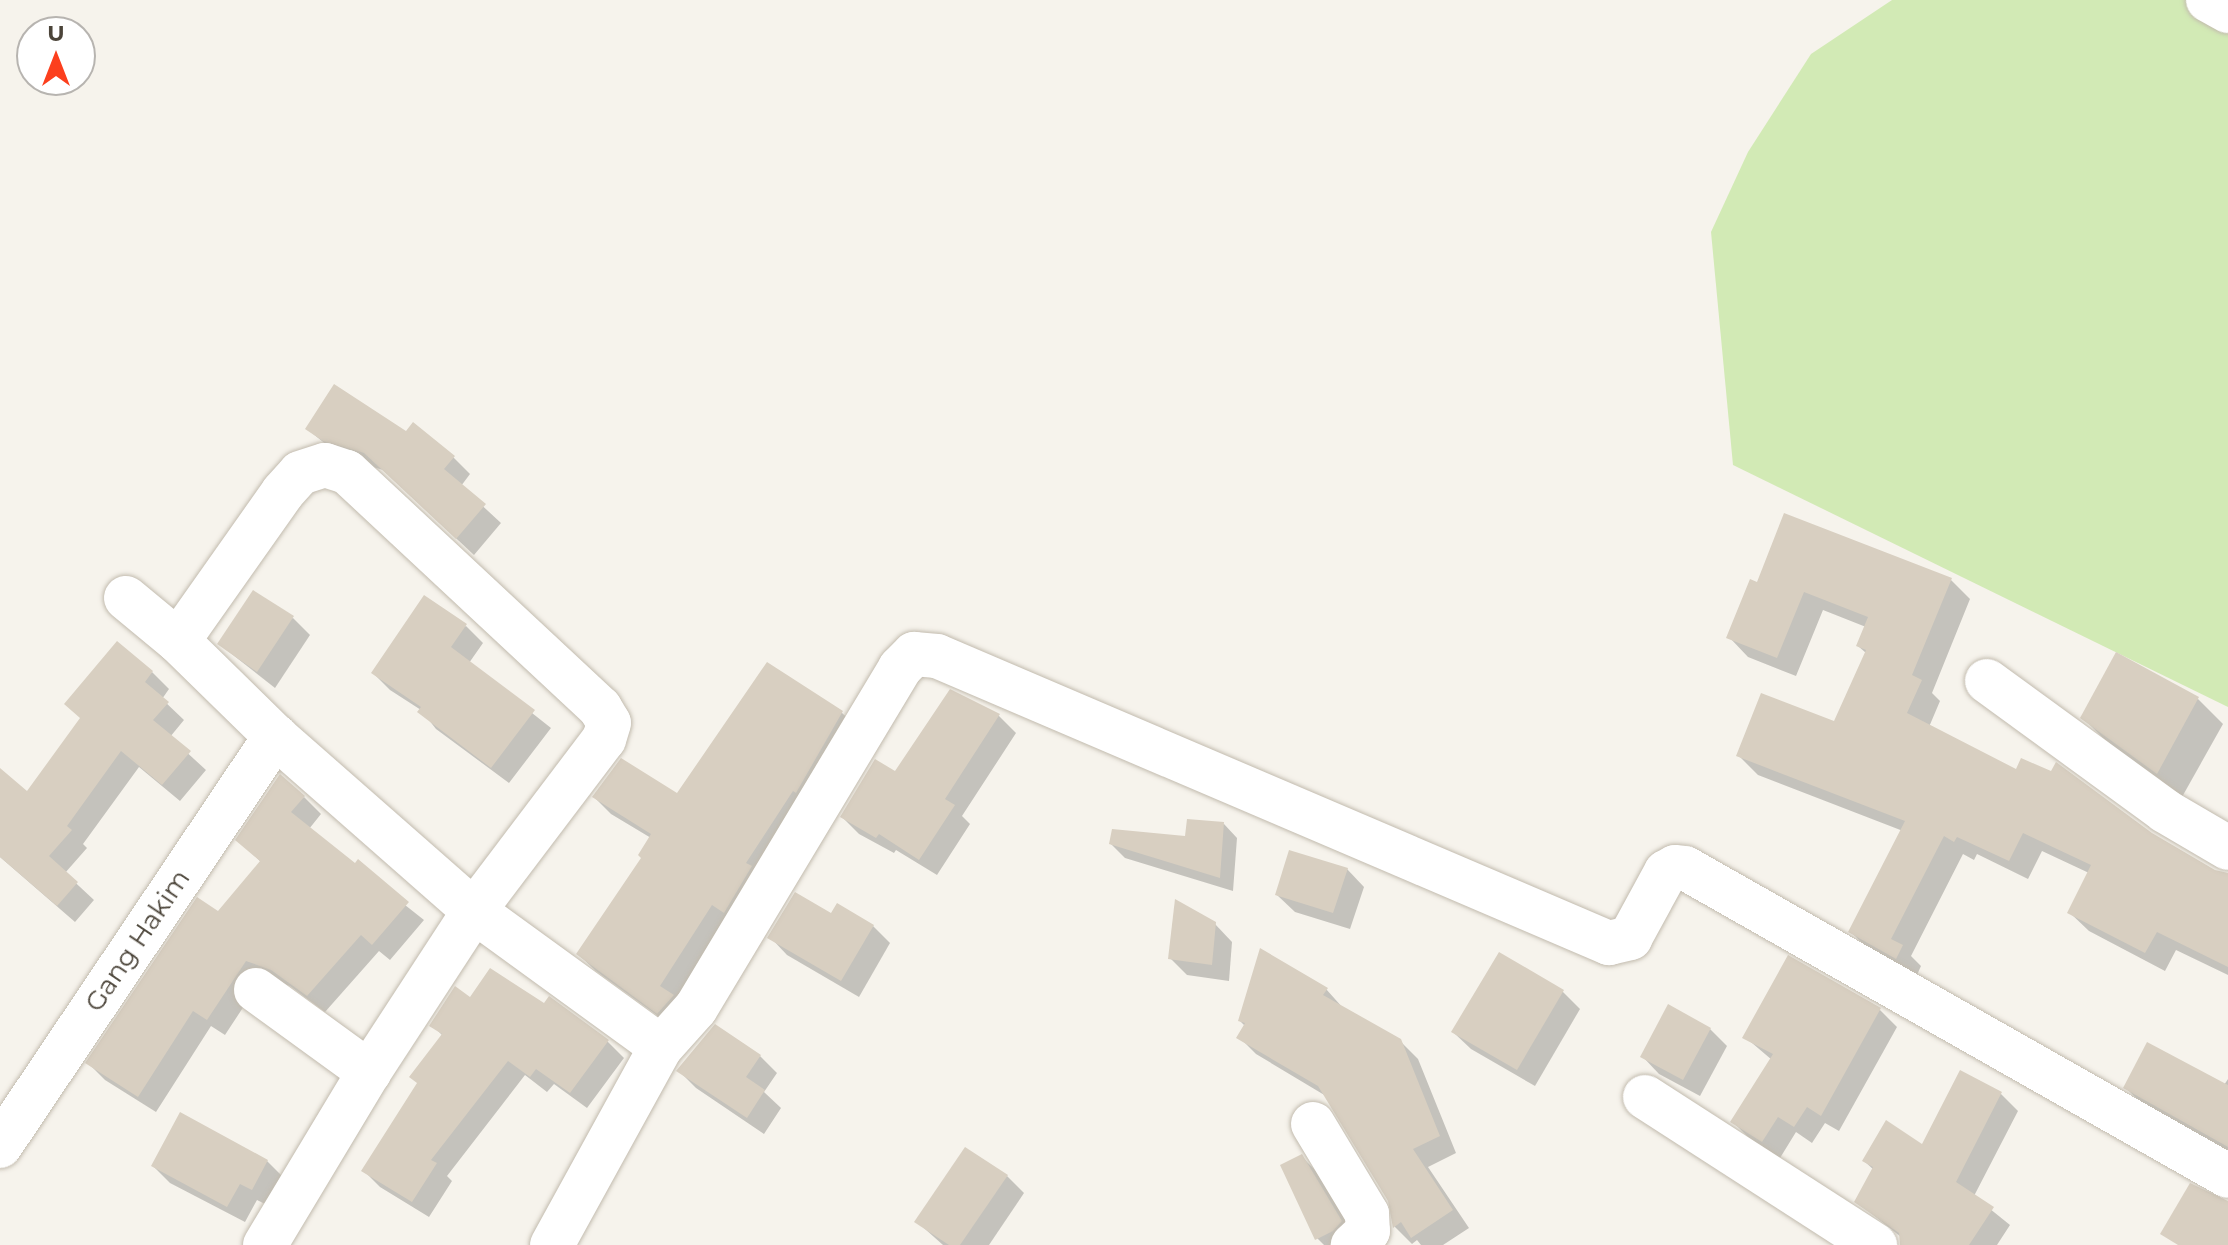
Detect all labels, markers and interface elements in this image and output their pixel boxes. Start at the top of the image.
north arrow [16,16,96,96]
text: U [47,20,65,47]
street label: Gang Hakim [79,864,197,1018]

